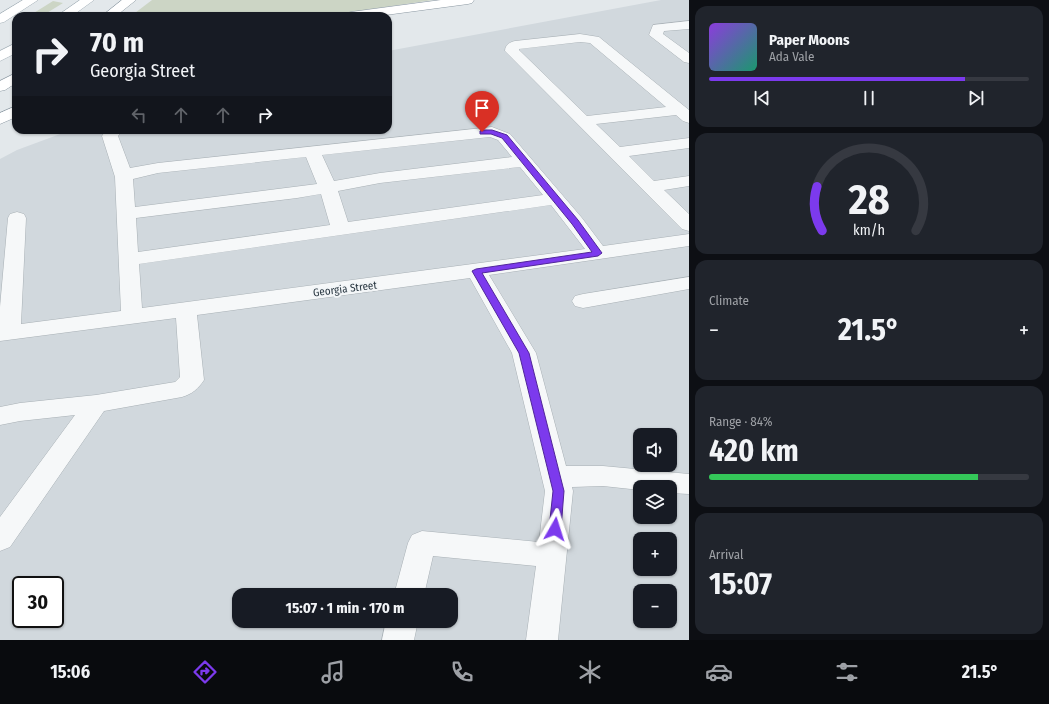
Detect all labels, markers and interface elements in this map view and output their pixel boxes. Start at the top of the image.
text: 70 m [90,26,144,59]
icon: right [24,28,76,80]
text: Paper Moons [769,31,850,49]
text: Ada Vale [769,49,814,64]
text: Georgia Street [90,60,195,82]
icon: previous [751,87,773,109]
icon: pause [858,87,880,109]
icon: next [965,87,987,109]
pin [465,91,499,132]
icon: arrive [471,97,493,119]
icon: left [128,104,150,126]
icon: ahead [170,104,192,126]
icon: ahead [212,104,234,126]
icon: right [254,104,276,126]
text: 28 [847,175,890,225]
text: km/h [853,222,885,239]
street label: Georgia Street [312,279,378,299]
text: Climate [709,293,749,308]
text: 21.5° [838,312,900,348]
text: − [709,317,719,344]
text: + [1019,317,1029,344]
text: Range · 84% [709,414,772,429]
map controls [633,428,677,628]
button: sound [633,428,677,472]
text: 420 km [709,433,799,469]
button: layers [633,480,677,524]
position arrow [534,508,576,550]
button: + [633,532,677,576]
text: Arrival [709,547,743,562]
text: 15:07 [709,566,772,602]
speed limit sign: 30 [12,576,64,628]
button: − [633,584,677,628]
text: 15:07 · 1 min · 170 m [286,599,404,617]
icon: directions [191,658,219,686]
icon: music [319,658,347,686]
icon: phone [448,658,476,686]
icon: climate [576,658,604,686]
icon: car [705,658,733,686]
icon: filters [833,658,861,686]
text: 15:06 [50,661,90,683]
text: 21.5° [962,661,999,683]

